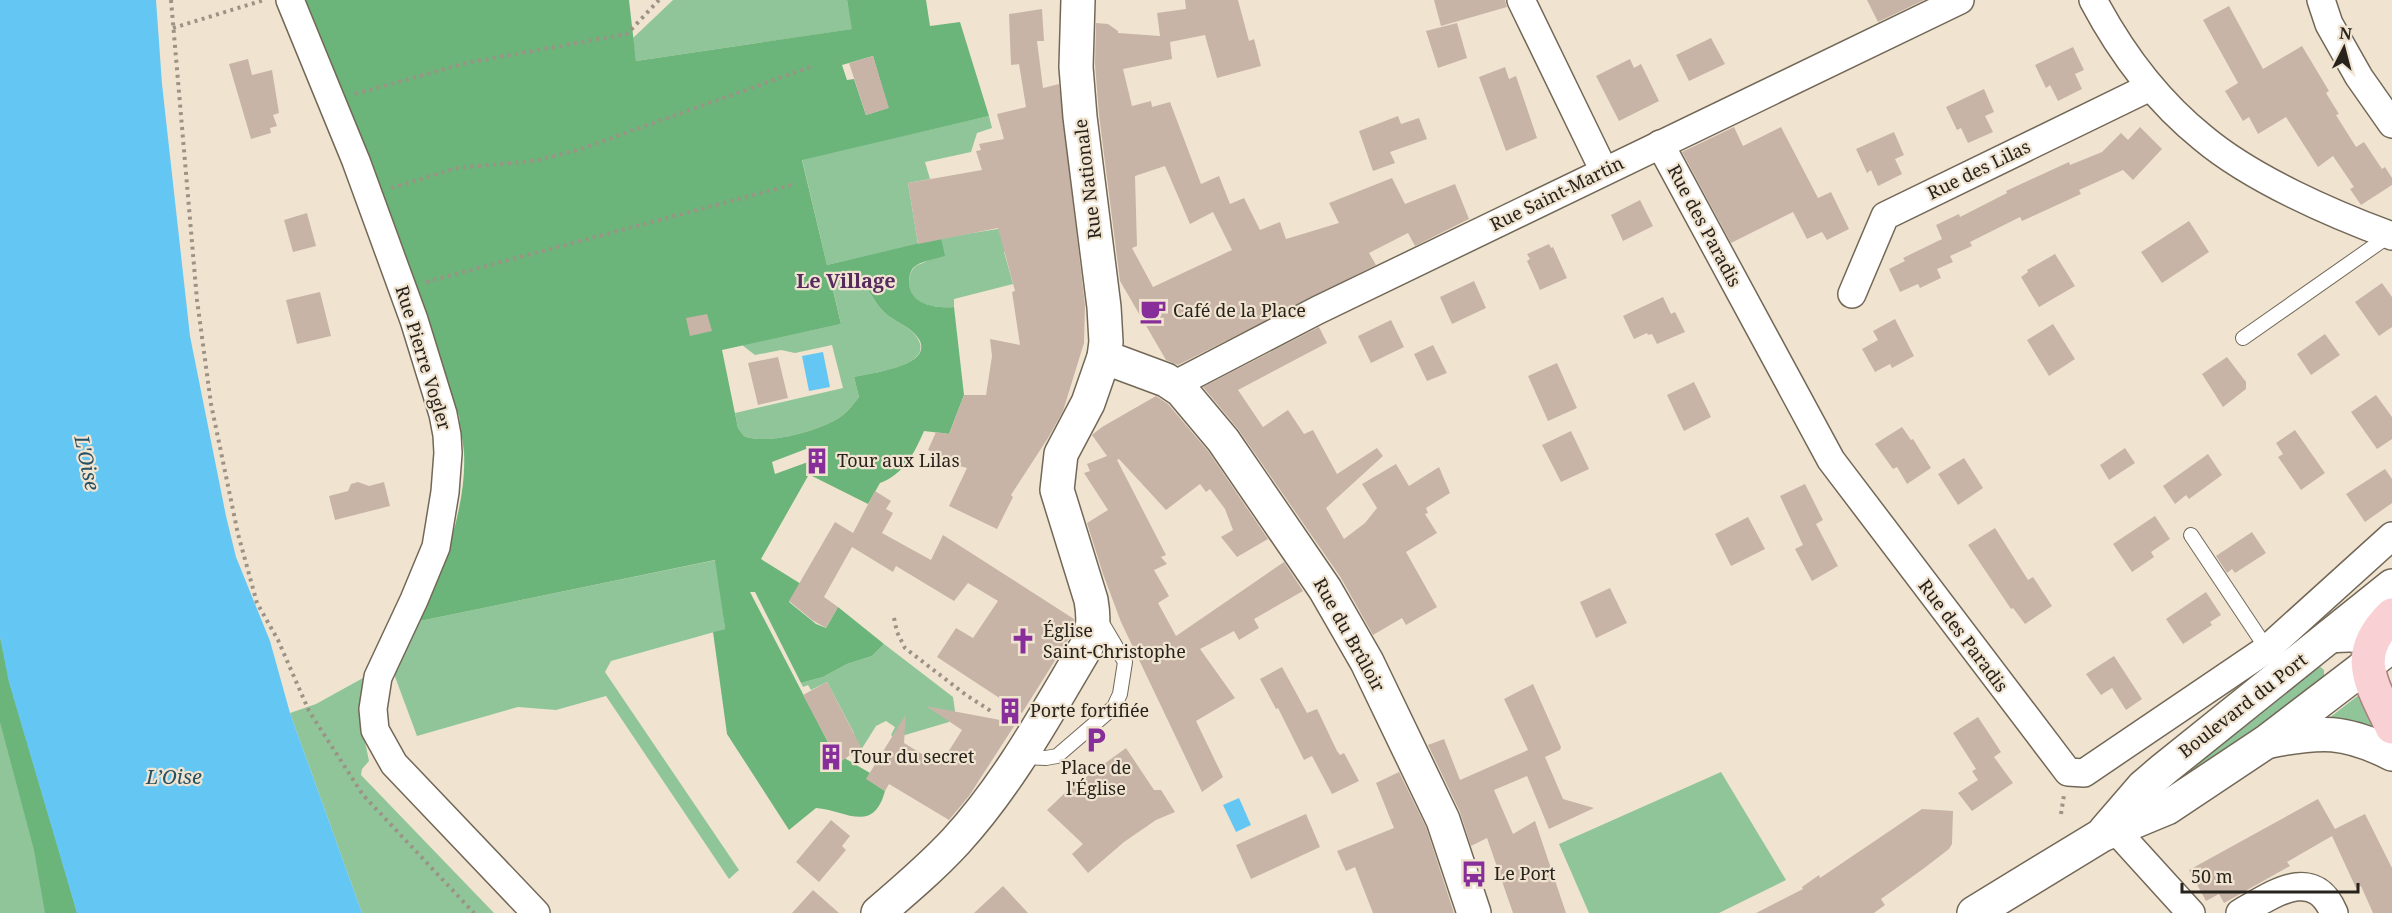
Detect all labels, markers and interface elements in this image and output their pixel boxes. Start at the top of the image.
north arrow [2314,18,2374,78]
text: N [2338,21,2353,45]
street label: Rue Nationale [1068,118,1106,241]
street label: Rue des Lilas [1923,134,2034,204]
street label: Rue Saint-Martin [1486,150,1628,236]
street label: Rue des Paradis [1663,160,1747,291]
district label: Le Village [796,267,896,294]
street label: Rue Pierre Vogler [391,283,457,433]
cafe icon: Café de la Place [1138,296,1168,326]
place label: Café de la Place [1173,298,1306,322]
water label: L'Oise [68,432,107,493]
building icon: Tour aux Lilas [802,446,832,476]
place label: Tour aux Lilas [837,448,960,472]
street label: Rue du Brûloir [1309,573,1391,696]
street label: Rue des Paradis [1914,574,2014,697]
place label: Église Saint-Christophe [1043,618,1186,663]
church icon: Église Saint-Christophe [1008,626,1038,656]
street label: Boulevard du Port [2173,647,2312,763]
building icon: Porte fortifiée [995,696,1025,726]
place label: Porte fortifiée [1030,698,1149,722]
parking icon: Place de l'Église [1081,725,1111,755]
building icon: Tour du secret [816,742,846,772]
place label: Tour du secret [851,744,974,768]
place label: Place de l'Église [1061,755,1131,800]
water label: L’Oise [145,763,202,790]
scale bar [2182,856,2358,894]
bus stop icon: Le Port [1459,859,1489,889]
place label: Le Port [1494,861,1556,885]
text: 50 m [2191,864,2233,888]

